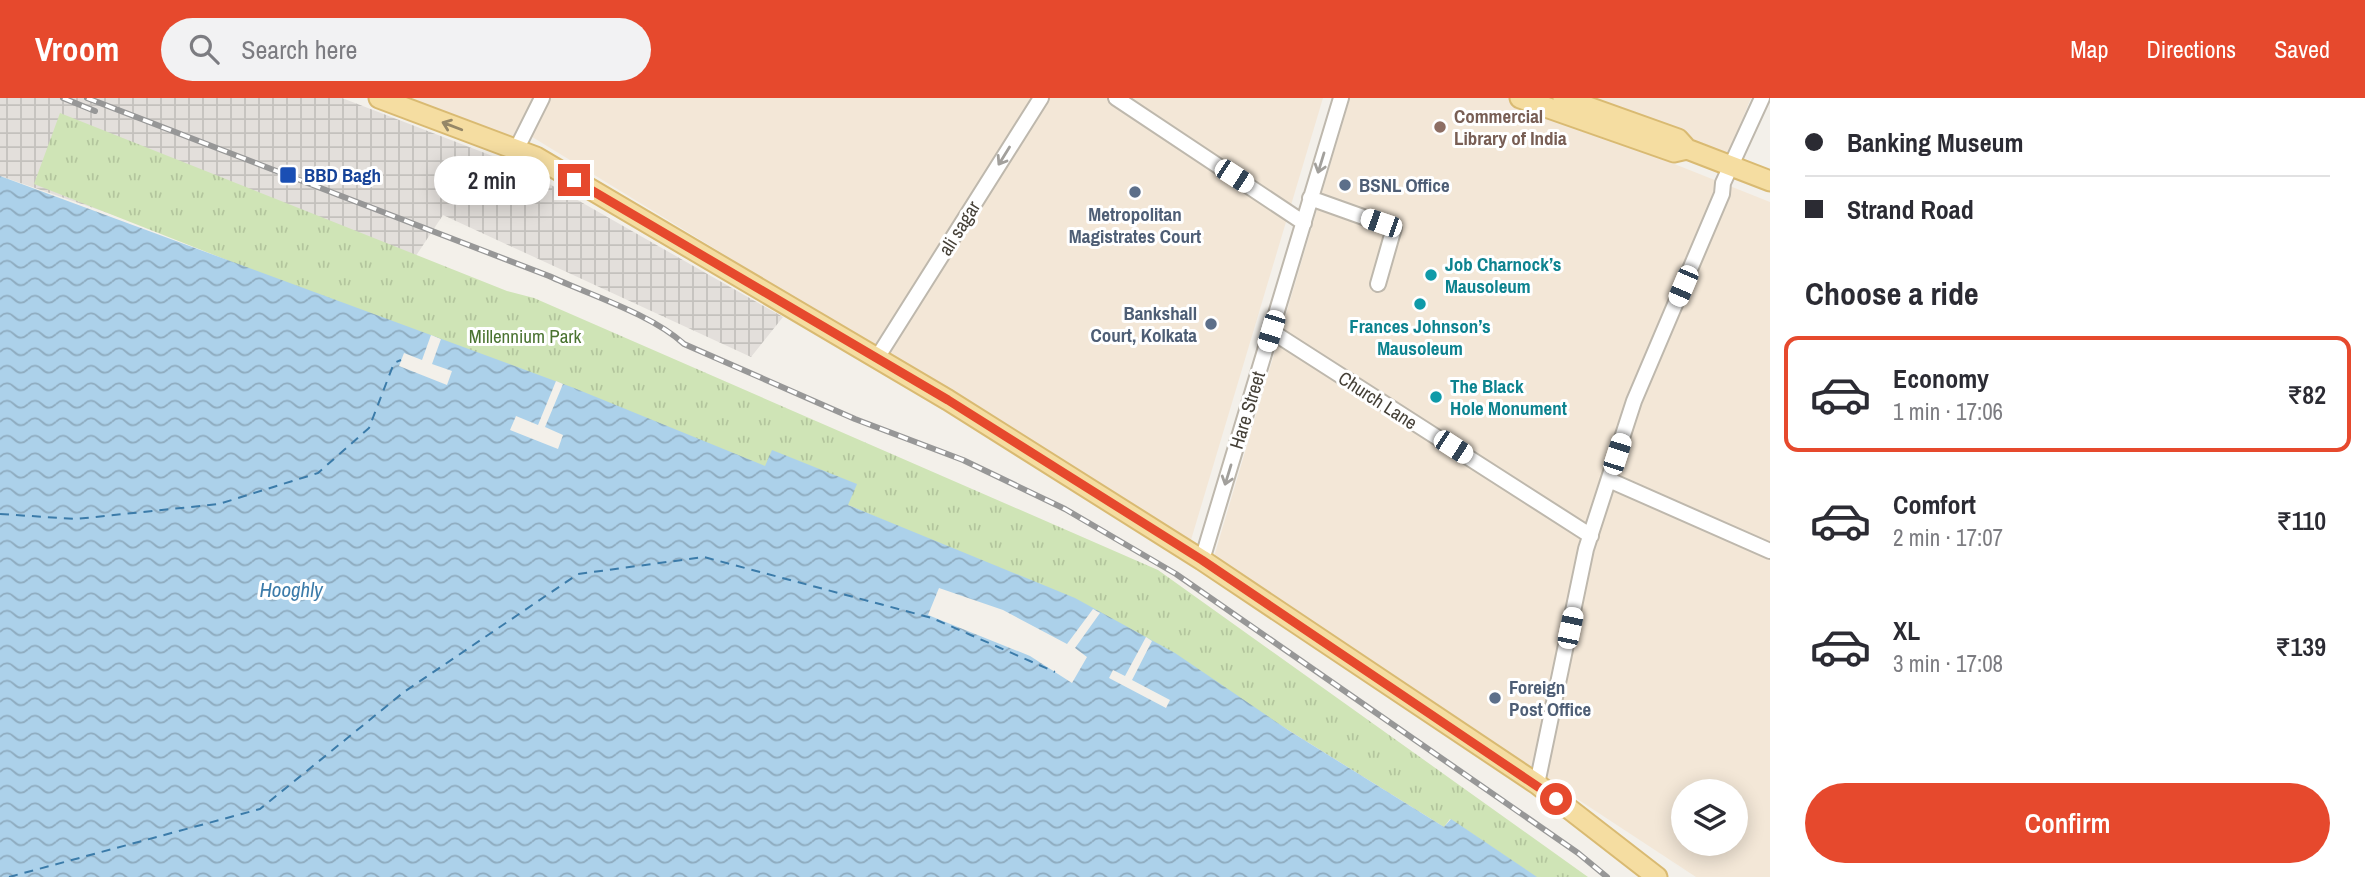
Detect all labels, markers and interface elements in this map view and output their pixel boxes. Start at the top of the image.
search box [161,18,651,81]
text: Vroom [35,27,119,71]
icon: search [185,30,223,68]
text: Search here [241,32,357,67]
text: Map [2070,33,2108,65]
text: Directions [2146,33,2236,65]
text: Saved [2274,33,2330,65]
place label: Commercial Library of India [1454,103,1567,151]
one-way arrow [442,118,464,131]
marker: Commercial Library of India [1432,119,1448,135]
text: Banking Museum [1847,125,2024,160]
one-way arrow [997,145,1011,165]
one-way arrow [1313,152,1326,174]
callout: 2 min [434,155,550,204]
car [1211,156,1258,196]
place label: BBD Bagh [304,162,381,188]
route end [558,164,590,196]
marker: BBD Bagh [278,165,298,185]
text: 2 min [468,165,516,196]
place label: BSNL Office [1359,172,1450,198]
marker: BSNL Office [1337,177,1353,193]
marker: Metropolitan Magistrates Court [1127,184,1143,200]
text: Strand Road [1847,192,1974,227]
street label: ali sagar [932,195,986,260]
place label: Metropolitan Magistrates Court [1069,201,1201,249]
car [1358,206,1405,240]
place label: Job Charnock’s Mausoleum [1445,251,1561,299]
car [1666,263,1701,309]
marker: Job Charnock’s Mausoleum [1423,267,1439,283]
text: Choose a ride [1805,272,1979,315]
marker: Frances Johnson’s Mausoleum [1412,296,1428,312]
place label: Bankshall Court, Kolkata [1091,300,1197,348]
car [1255,308,1288,354]
place label: Frances Johnson’s Mausoleum [1349,313,1491,361]
marker: Bankshall Court, Kolkata [1203,316,1219,332]
park label: Millennium Park [469,323,581,349]
text: Economy [1893,361,1989,396]
icon: car [1809,363,1872,426]
street label: Church Lane [1334,365,1422,435]
street label: Hare Street [1223,367,1271,452]
place label: The Black Hole Monument [1450,373,1567,421]
text: ₹82 [2287,377,2326,412]
marker: The Black Hole Monument [1428,389,1444,405]
text: 1 min · 17:06 [1893,396,2003,427]
car [1430,427,1477,467]
car [1601,431,1634,477]
one-way arrow [1220,464,1233,486]
text: Comfort [1893,487,1976,522]
icon: car [1809,489,1872,552]
text: ₹110 [2277,503,2326,538]
text: 2 min · 17:07 [1893,522,2003,553]
water label: Hooghly [259,575,324,604]
car [1556,605,1585,651]
text: XL [1893,613,1920,648]
icon: car [1809,615,1872,678]
text: ₹139 [2276,629,2326,664]
text: 3 min · 17:08 [1893,648,2003,679]
place label: Foreign Post Office [1509,674,1592,722]
marker: Foreign Post Office [1487,690,1503,706]
map controls [1671,779,1748,856]
button: layers [1671,779,1748,856]
route start [1540,783,1572,815]
button: Confirm [1805,783,2330,863]

